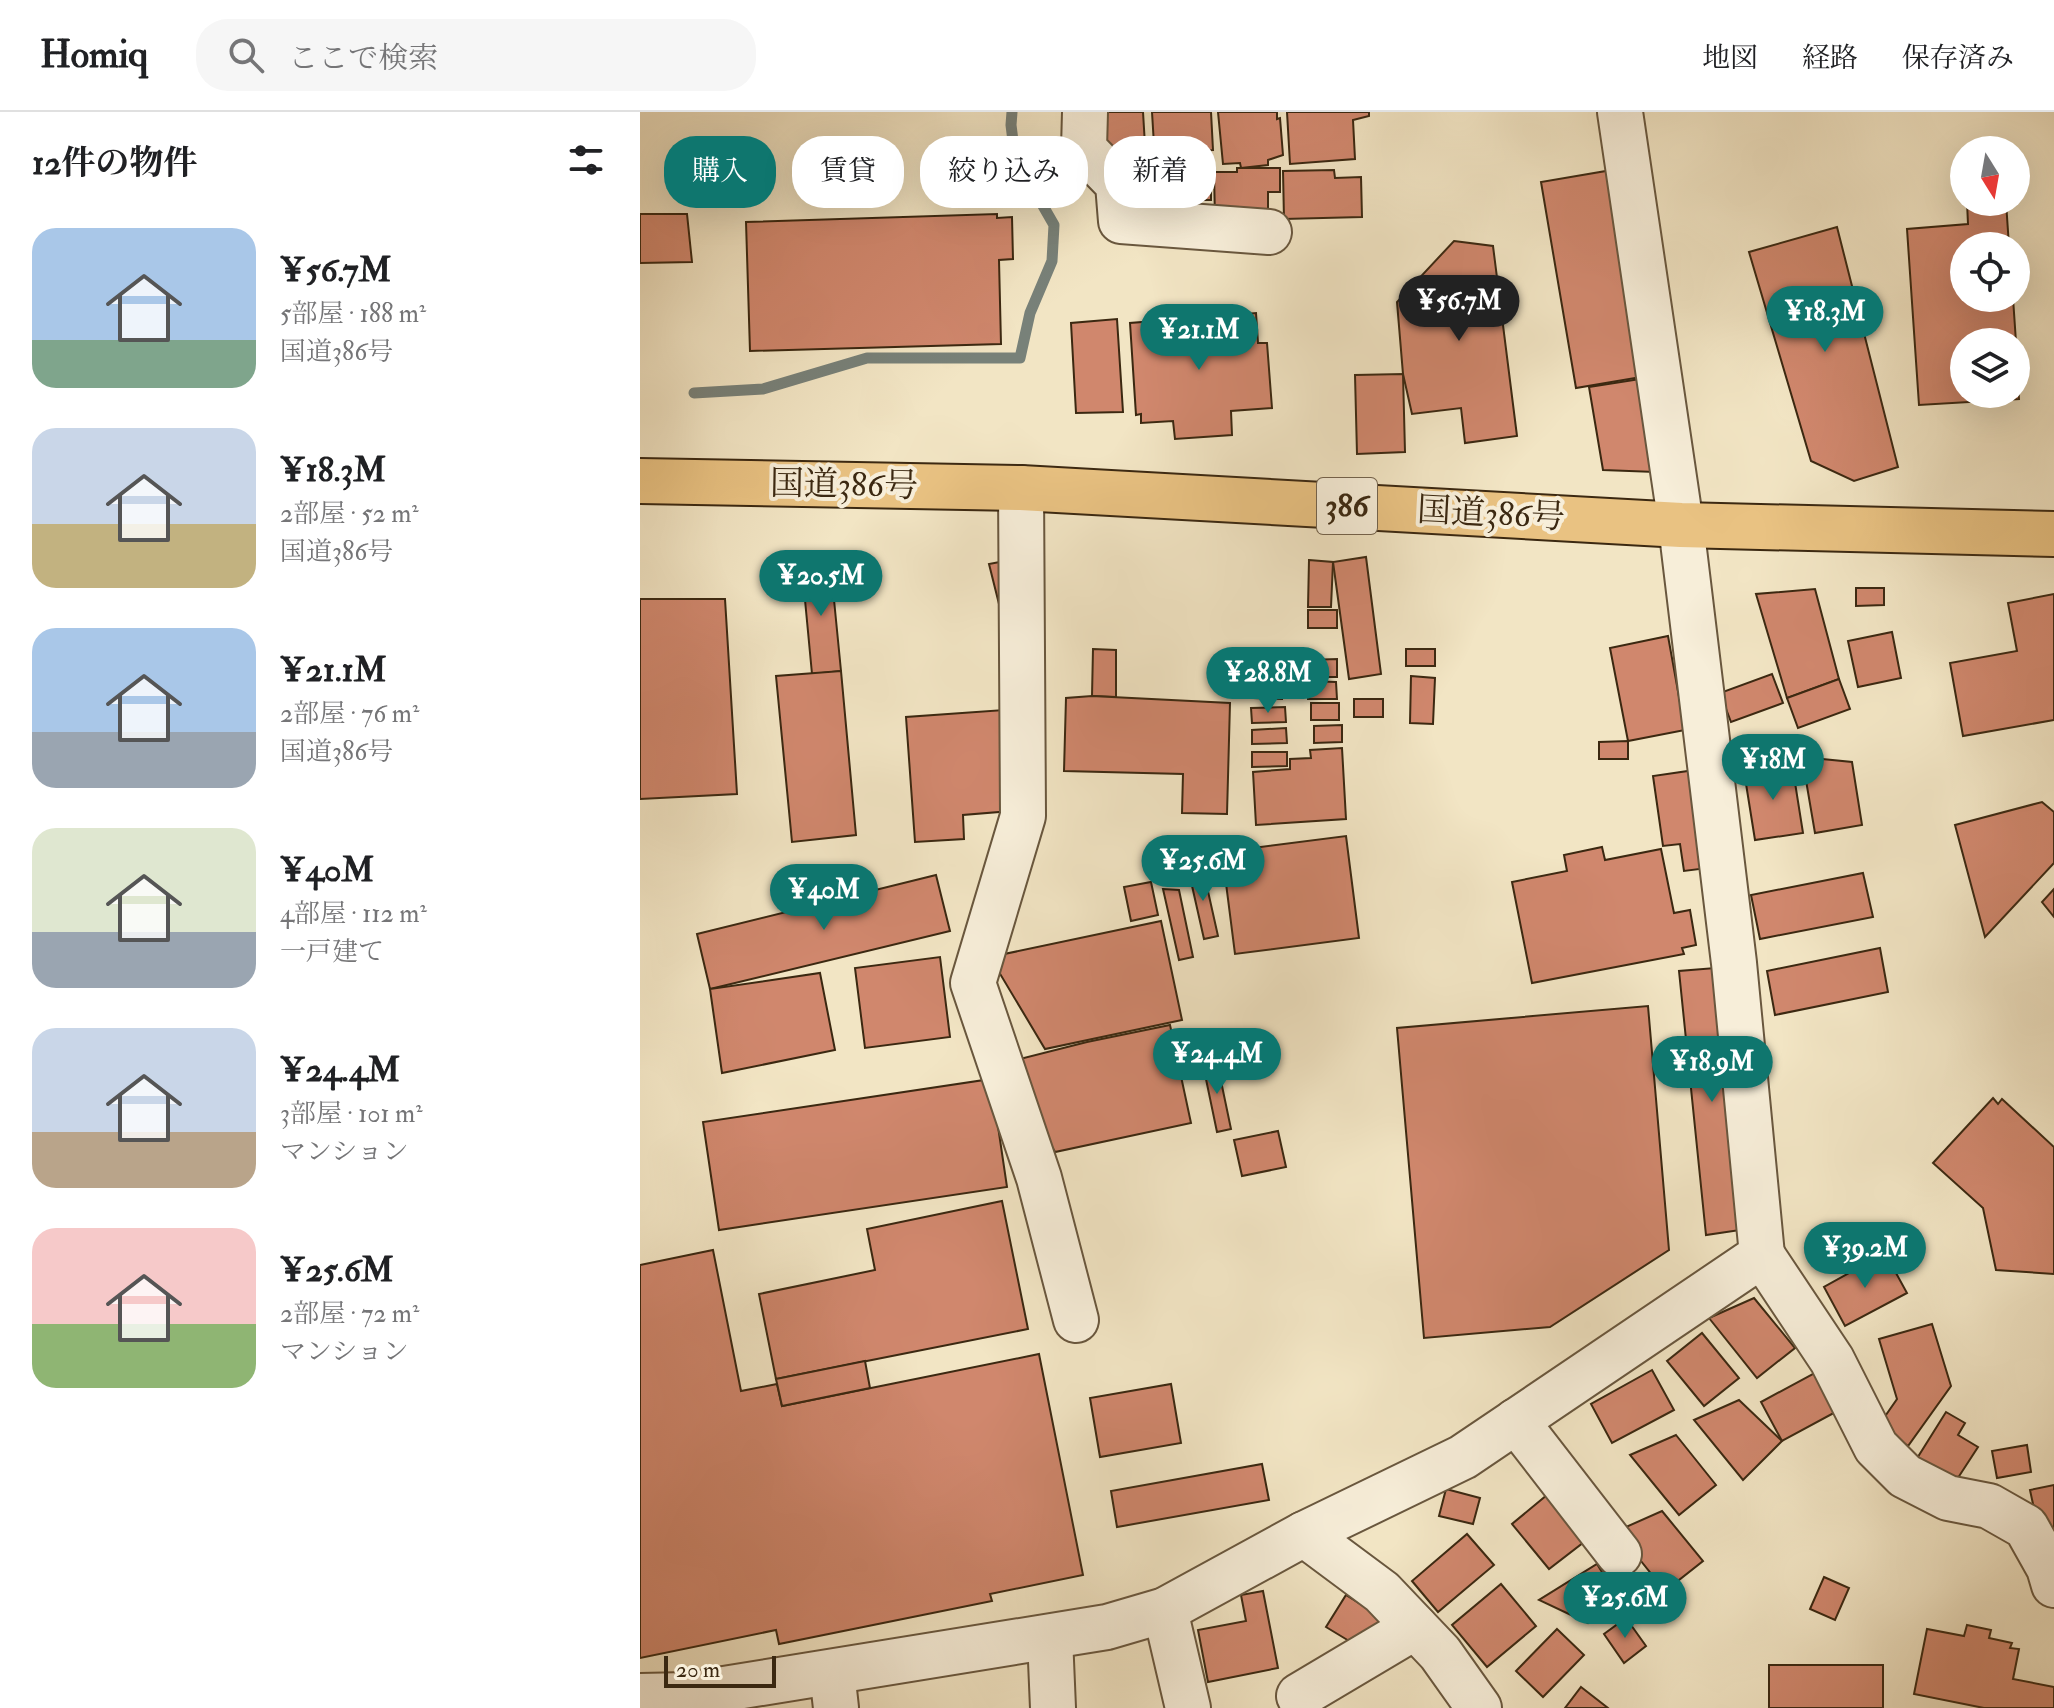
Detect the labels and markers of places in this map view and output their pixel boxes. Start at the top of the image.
pin: ¥56.7M [1394,275,1524,343]
pin: ¥18.3M [1760,286,1890,354]
pin: ¥21.1M [1134,304,1264,372]
pin: ¥20.5M [756,550,886,618]
pin: ¥28.8M [1203,647,1333,715]
pin: ¥18M [1726,734,1820,802]
pin: ¥25.6M [1138,835,1268,903]
pin: ¥40M [777,864,871,932]
pin: ¥24.4M [1152,1028,1282,1096]
pin: ¥18.9M [1647,1036,1777,1104]
pin: ¥39.2M [1800,1222,1930,1290]
pin: ¥25.6M [1560,1572,1690,1640]

